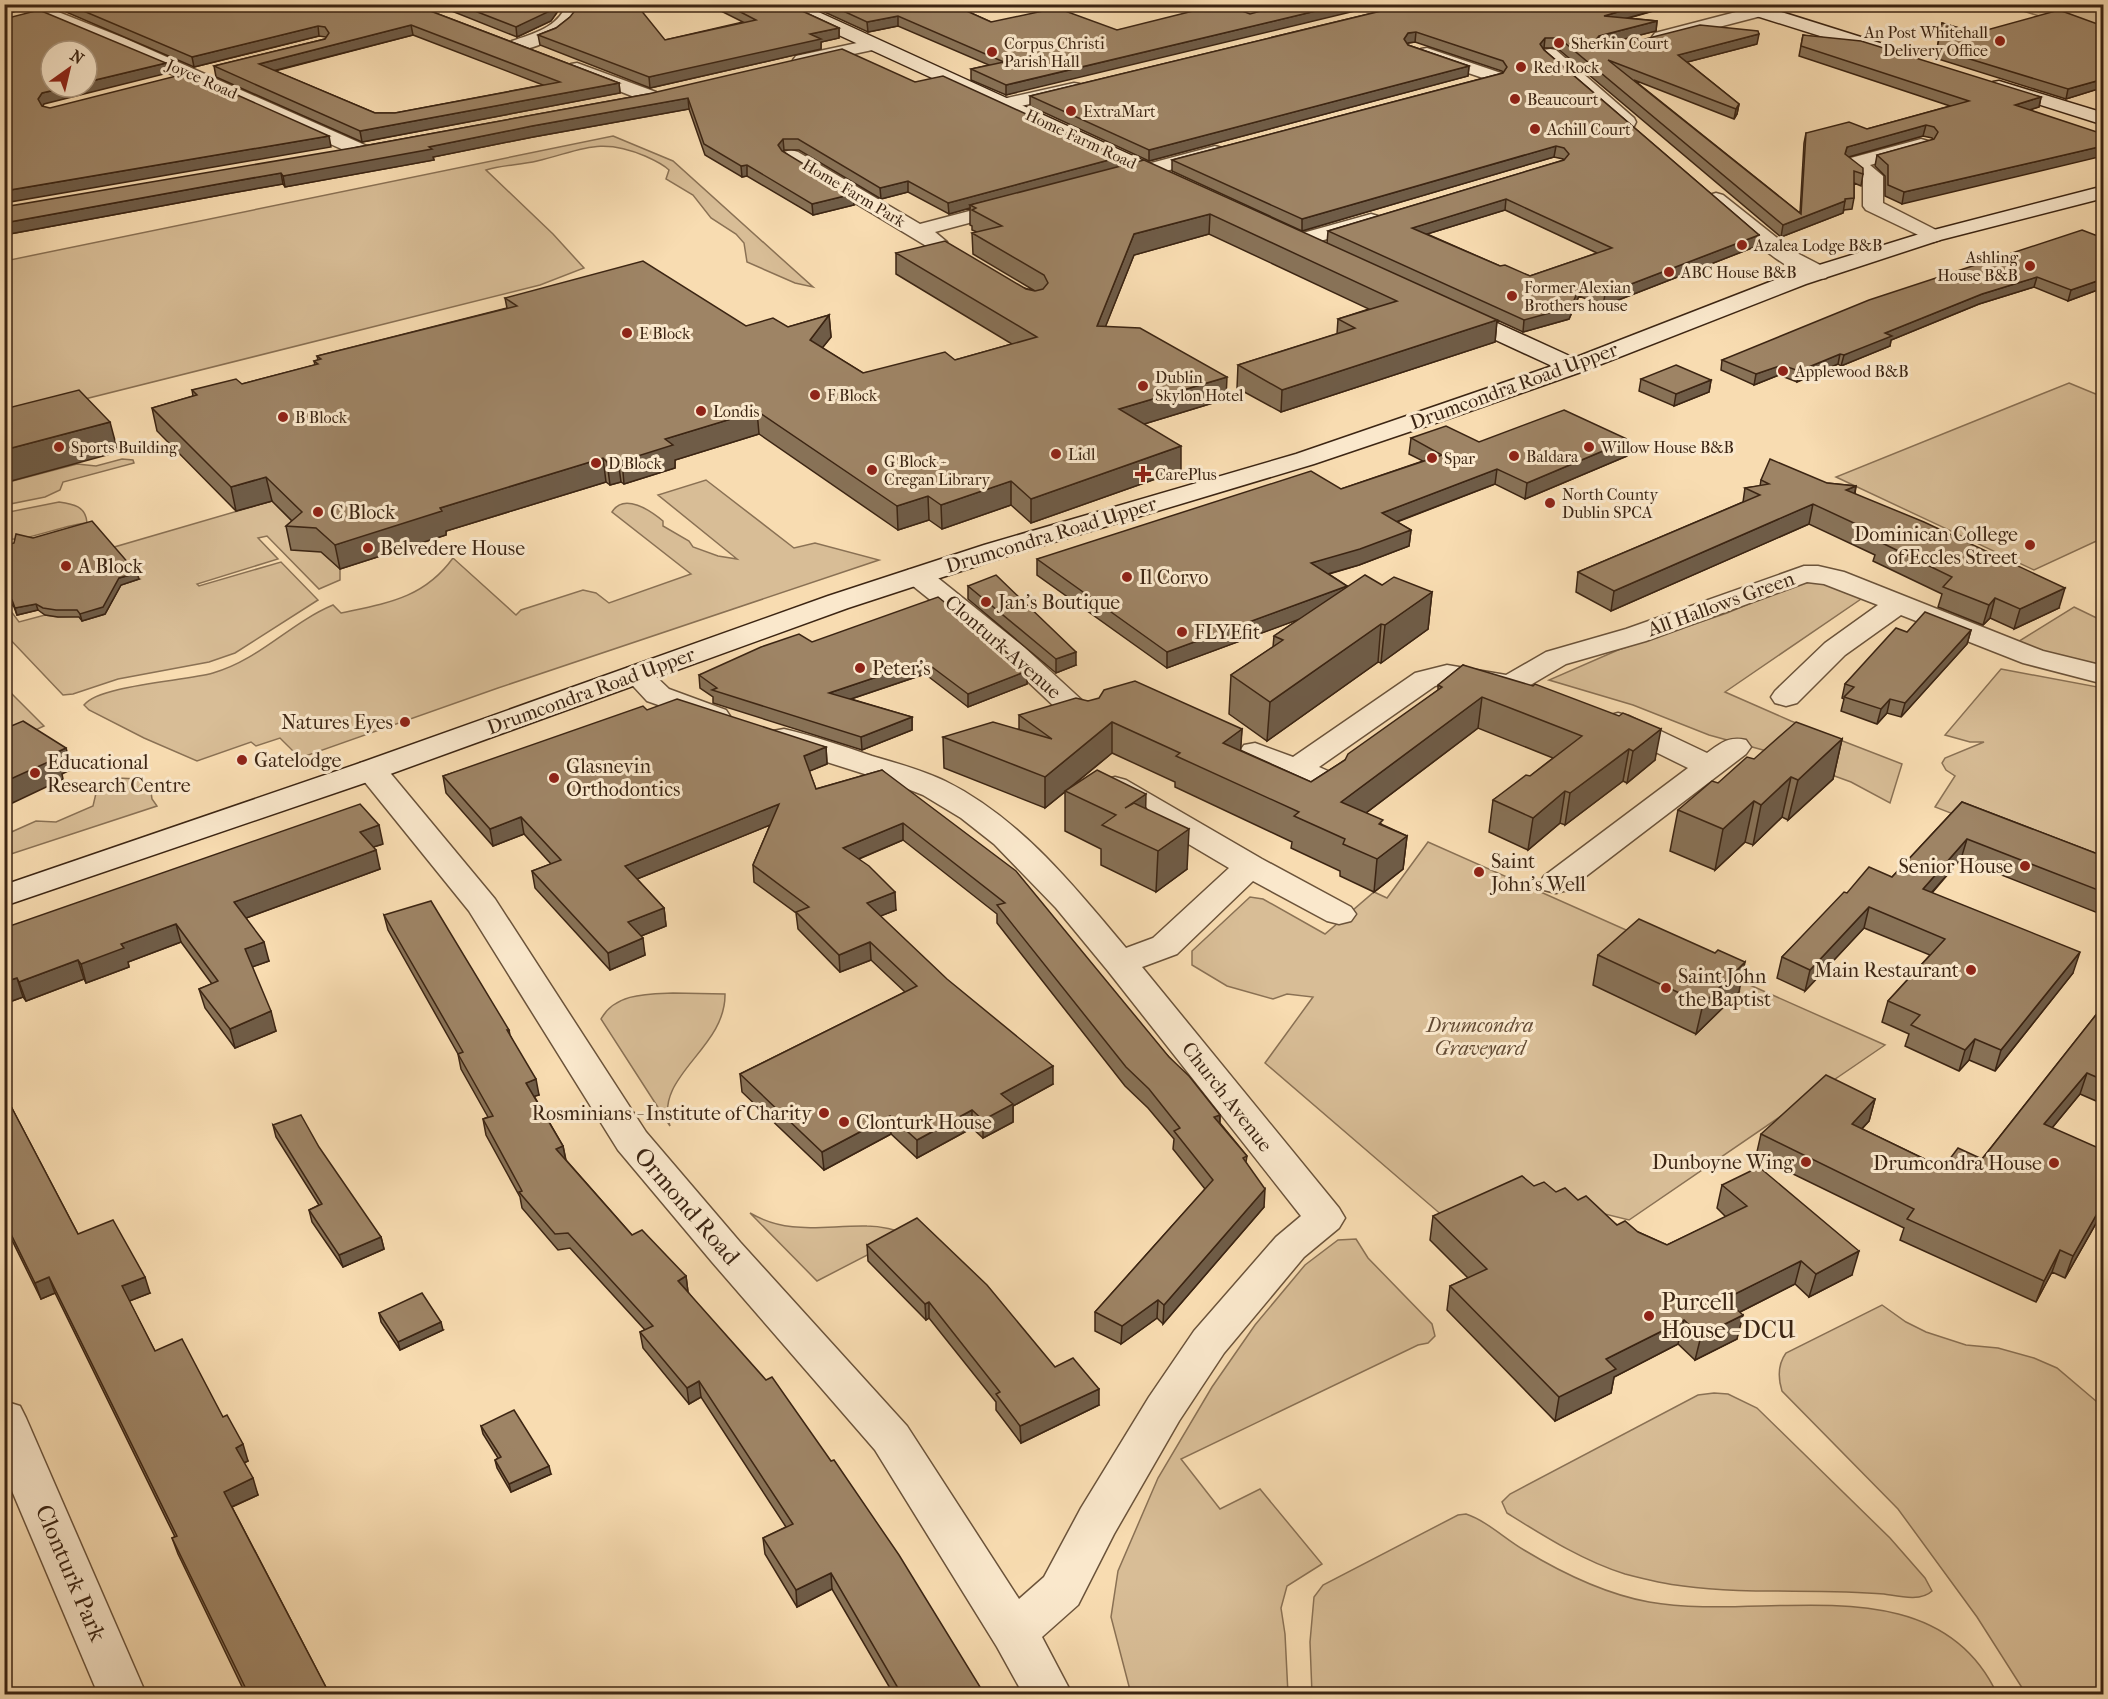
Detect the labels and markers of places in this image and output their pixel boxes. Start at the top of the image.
place label: An Post Whitehall Delivery Office [1863,23,1989,60]
place label: Corpus Christi Parish Hall [1004,34,1105,71]
place label: Sherkin Court [1571,34,1669,53]
marker: An Post Whitehall Delivery Office [1993,34,2007,48]
marker: Sherkin Court [1552,36,1566,50]
marker: Corpus Christi Parish Hall [985,45,999,59]
place label: Red Rock [1533,58,1600,77]
marker: Red Rock [1514,60,1528,74]
place label: Beaucourt [1527,90,1599,109]
marker: Beaucourt [1508,92,1522,106]
place label: ExtraMart [1083,102,1156,121]
marker: ExtraMart [1064,104,1078,118]
place label: Achill Court [1546,120,1631,139]
marker: Achill Court [1528,122,1542,136]
place label: Azalea Lodge B&B [1753,236,1882,255]
marker: Azalea Lodge B&B [1735,238,1749,252]
place label: Ashling House B&B [1937,248,2018,285]
marker: Ashling House B&B [2023,259,2037,273]
place label: ABC House B&B [1680,263,1797,282]
marker: ABC House B&B [1662,265,1676,279]
place label: Former Alexian Brothers house [1524,278,1632,315]
marker: Former Alexian Brothers house [1505,289,1519,303]
place label: E Block [639,324,691,343]
marker: E Block [620,326,634,340]
place label: Applewood B&B [1794,362,1909,381]
marker: Applewood B&B [1776,364,1790,378]
place label: Dublin Skylon Hotel [1155,368,1244,405]
marker: Dublin Skylon Hotel [1136,379,1150,393]
place label: F Block [827,386,878,405]
marker: F Block [808,388,822,402]
place label: Londis [713,402,759,421]
marker: Londis [694,404,708,418]
place label: B Block [295,408,348,427]
marker: B Block [276,410,290,424]
place label: Sports Building [71,438,178,457]
place label: Willow House B&B [1600,438,1734,457]
marker: Sports Building [52,440,66,454]
marker: Willow House B&B [1582,440,1596,454]
place label: Lidl [1068,445,1096,464]
marker: Lidl [1049,447,1063,461]
place label: Baldara [1526,447,1579,466]
place label: Spar [1444,449,1475,468]
marker: Baldara [1507,449,1521,463]
marker: Spar [1425,451,1439,465]
place label: G Block - Cregan Library [884,452,991,489]
place label: D Block [608,454,662,473]
marker: D Block [589,456,603,470]
marker: G Block - Cregan Library [865,463,879,477]
place label: CarePlus [1155,465,1217,484]
marker: CarePlus [1136,467,1150,481]
place label: North County Dublin SPCA [1562,485,1659,522]
marker: North County Dublin SPCA [1543,496,1557,510]
place label: C Block [330,501,396,524]
marker: C Block [311,505,325,519]
place label: Dominican College of Eccles Street [1854,523,2018,569]
place label: Belvedere House [380,537,525,560]
marker: Dominican College of Eccles Street [2023,538,2037,552]
marker: Belvedere House [361,541,375,555]
place label: A Block [77,555,144,578]
marker: A Block [59,559,73,573]
place label: Il Corvo [1139,566,1208,589]
marker: Il Corvo [1120,570,1134,584]
place label: Jan's Boutique [996,591,1120,614]
marker: Jan's Boutique [979,595,993,609]
place label: FLYEfit [1194,621,1260,644]
marker: FLYEfit [1175,625,1189,639]
place label: Peter's [872,657,931,680]
marker: Peter's [853,661,867,675]
place label: Natures Eyes [281,711,393,734]
marker: Natures Eyes [398,715,412,729]
place label: Gatelodge [254,749,341,772]
place label: Educational Research Centre [47,751,191,797]
marker: Gatelodge [235,753,249,767]
place label: Glasnevin Orthodontics [566,755,680,801]
marker: Educational Research Centre [28,766,42,780]
marker: Glasnevin Orthodontics [547,771,561,785]
place label: Saint John's Well [1489,850,1586,896]
place label: Senior House [1898,855,2013,878]
marker: Senior House [2018,859,2032,873]
marker: Saint John's Well [1472,865,1486,879]
place label: Main Restaurant [1814,959,1959,982]
marker: Main Restaurant [1964,963,1978,977]
place label: Saint John the Baptist [1678,965,1771,1011]
marker: Saint John the Baptist [1659,981,1673,995]
place label: Rosminians - Institute of Charity [532,1102,813,1125]
marker: Rosminians - Institute of Charity [817,1106,831,1120]
place label: Clonturk House [856,1111,992,1134]
marker: Clonturk House [837,1115,851,1129]
place label: Dunboyne Wing [1652,1151,1794,1174]
place label: Drumcondra House [1873,1152,2042,1175]
marker: Dunboyne Wing [1799,1155,1813,1169]
marker: Drumcondra House [2047,1156,2061,1170]
place label: Purcell House - DCU [1661,1288,1796,1344]
marker: Purcell House - DCU [1642,1309,1656,1323]

